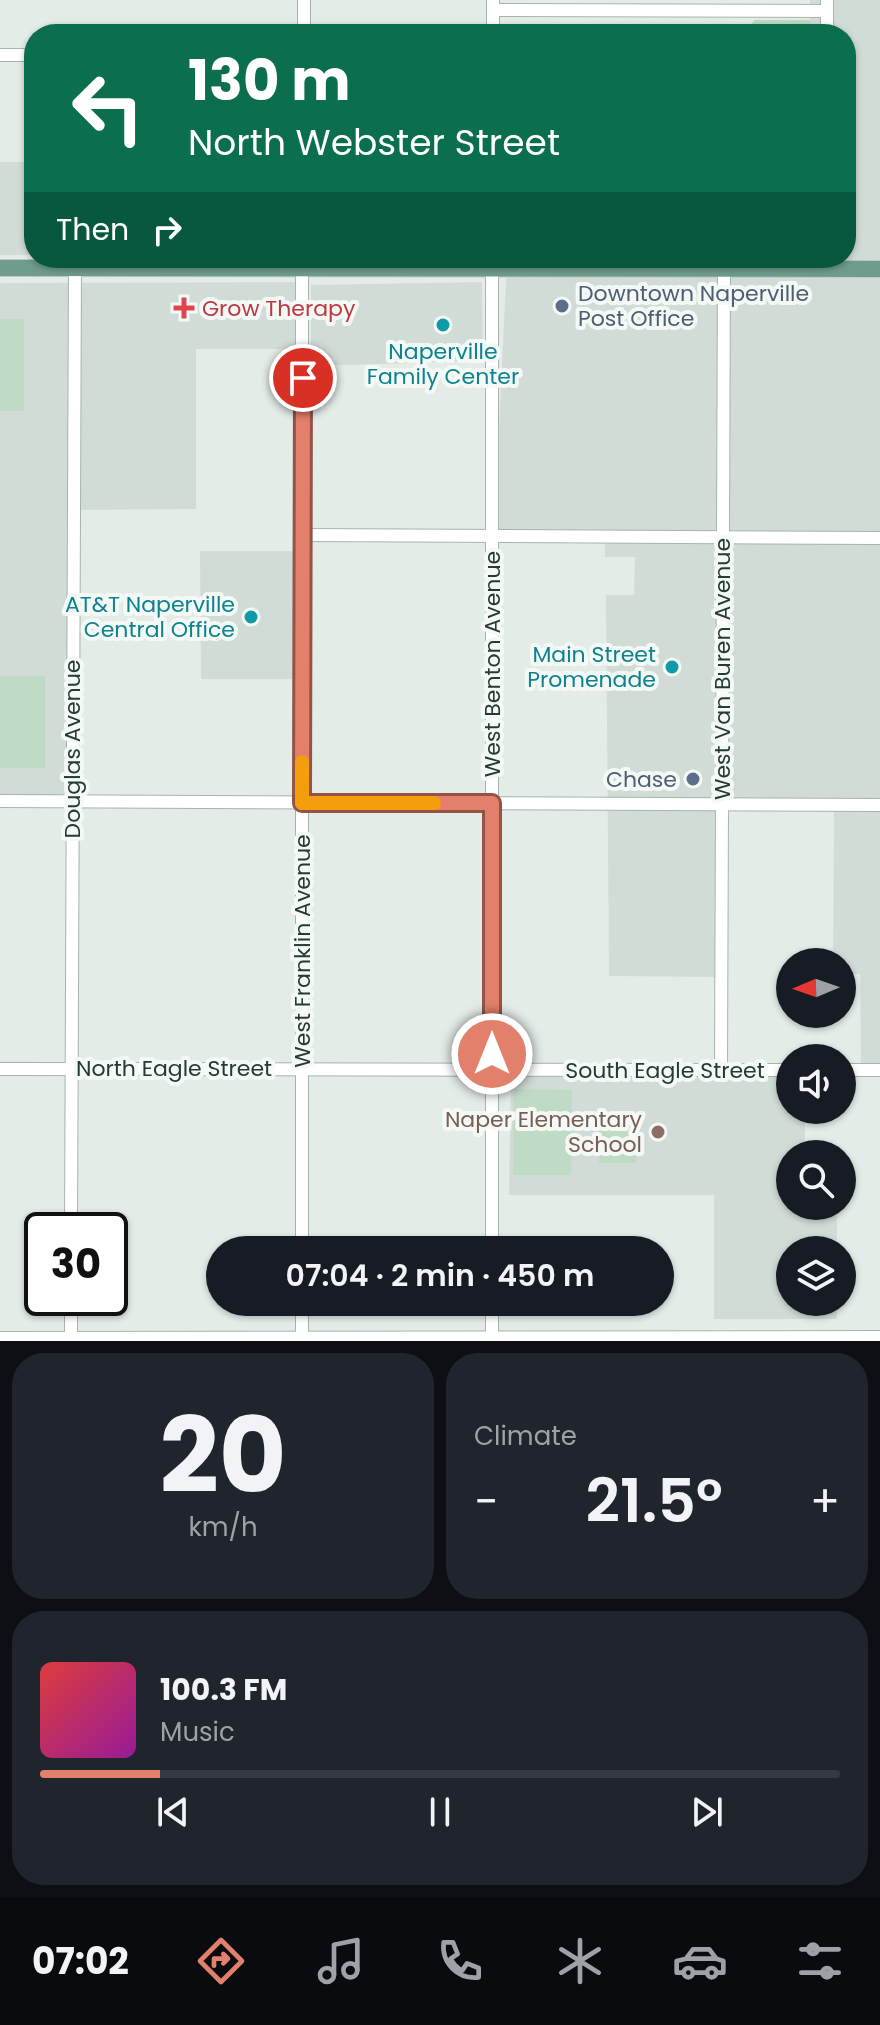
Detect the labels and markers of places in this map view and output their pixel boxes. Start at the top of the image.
place label: Downtown Naperville Post Office [578,278,809,334]
place label: Grow Therapy [202,293,356,324]
marker: Grow Therapy [173,297,195,319]
marker: Downtown Naperville Post Office [553,297,571,315]
marker: Naperville Family Center [434,316,452,334]
place label: Naperville Family Center [367,336,519,392]
pin [269,344,337,412]
place label: AT&T Naperville Central Office [65,589,235,645]
marker: AT&T Naperville Central Office [242,608,260,626]
place label: Main Street Promenade [527,639,656,695]
marker: Main Street Promenade [663,658,681,676]
place label: Chase [606,764,677,795]
marker: Chase [684,770,702,788]
place label: Naper Elementary School [445,1104,643,1160]
marker: Naper Elementary School [649,1123,667,1141]

